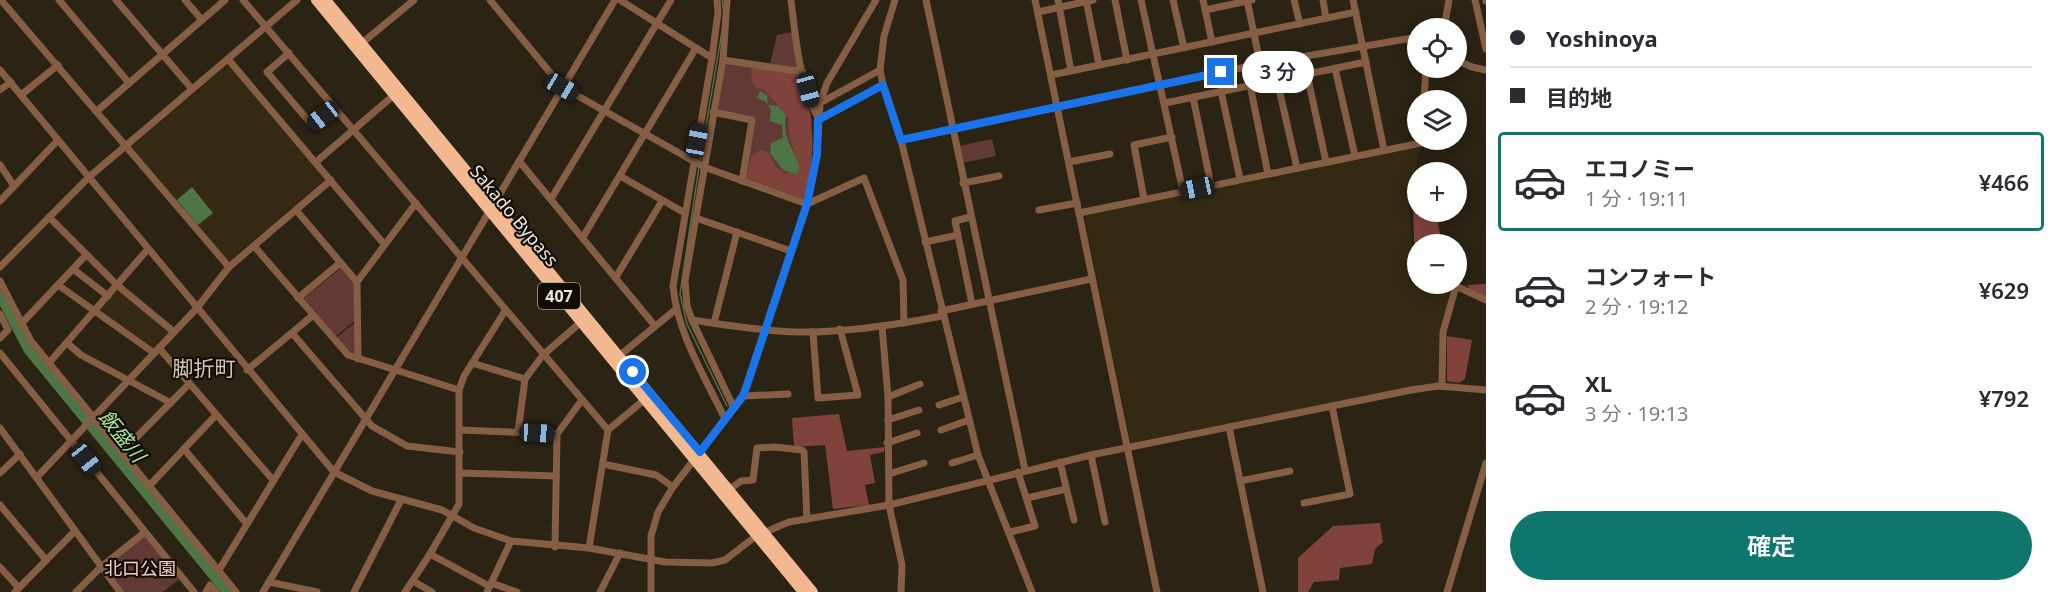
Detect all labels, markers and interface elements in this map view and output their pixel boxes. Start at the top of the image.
map controls [1407,18,1467,294]
button: locate [1407,18,1467,78]
text: Yoshinoya [1546,23,1658,53]
callout: 3 分 [1242,51,1314,93]
route end [1207,58,1234,85]
text: 3 分 [1260,58,1296,85]
car [542,70,582,104]
car [795,70,821,110]
text: 目的地 [1546,82,1612,112]
button: layers [1407,90,1467,150]
car [303,98,343,134]
car [685,122,709,160]
text: エコノミー [1585,153,1695,183]
icon: car [1513,155,1567,209]
street label: Sakado Bypass [465,160,564,271]
button: + [1407,162,1467,222]
text: ¥466 [1979,167,2029,197]
car [1178,175,1216,201]
text: 1 分 · 19:11 [1585,185,1689,212]
button: − [1407,234,1467,294]
text: コンフォート [1585,261,1716,291]
icon: car [1513,263,1567,317]
text: ¥629 [1979,275,2029,305]
road number: 407 [538,283,580,309]
text: 2 分 · 19:12 [1585,293,1689,320]
district label: 脚折町 [173,354,236,382]
route start [619,358,646,385]
text: XL [1585,368,1612,398]
icon: car [1513,371,1567,425]
text: ¥792 [1979,383,2029,413]
text: 3 分 · 19:13 [1585,400,1689,427]
water label: 飯盛川 [93,404,153,469]
car [519,423,555,443]
car [68,439,104,479]
button: 確定 [1510,511,2032,580]
park label: 北口公園 [104,556,176,580]

